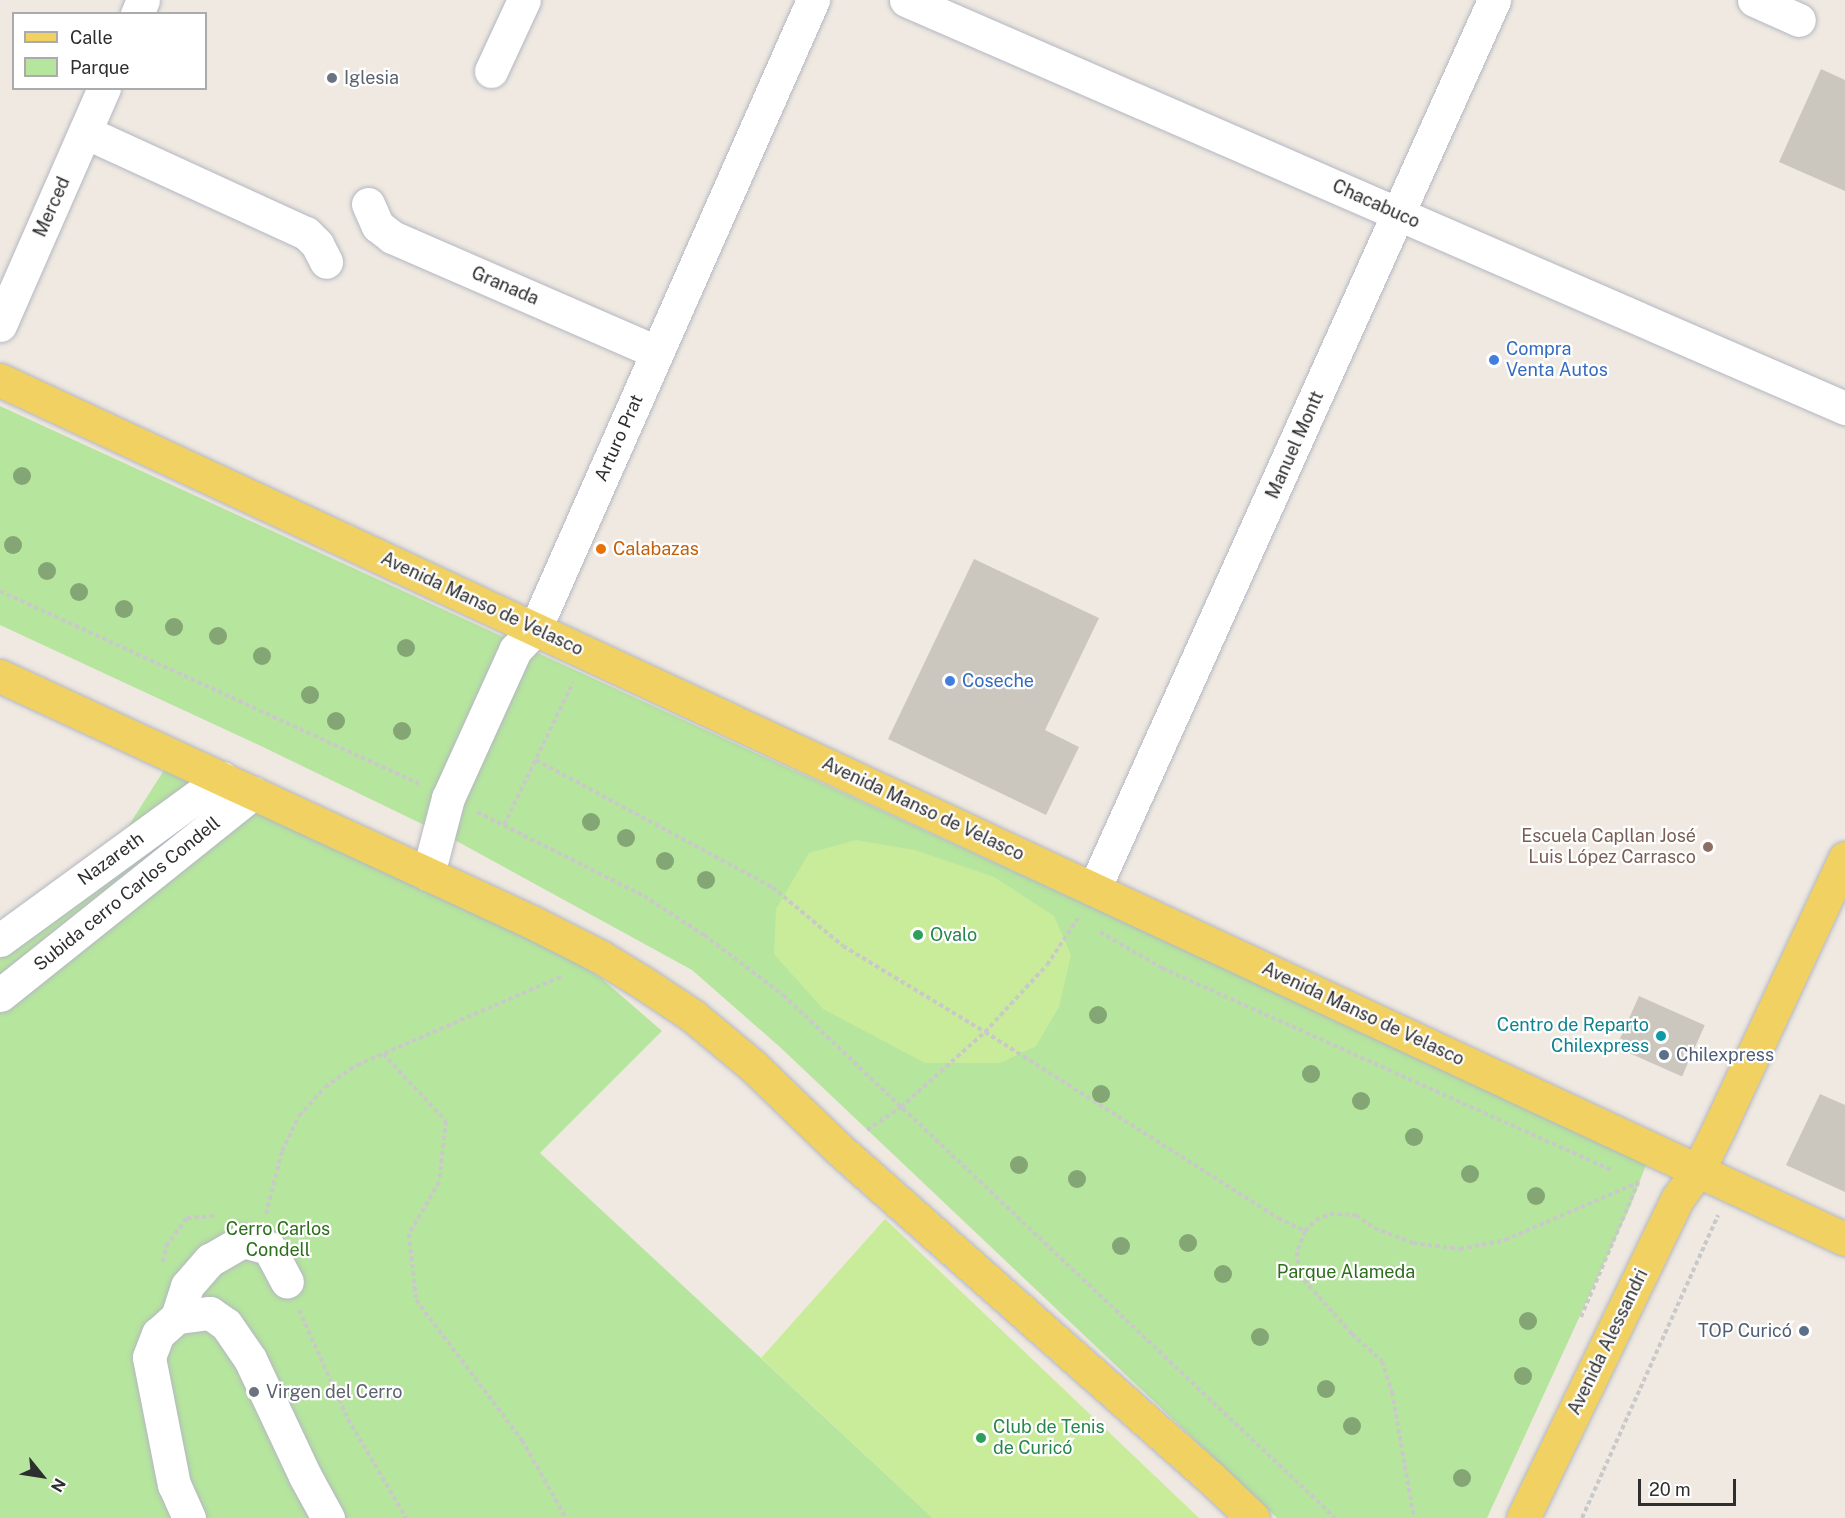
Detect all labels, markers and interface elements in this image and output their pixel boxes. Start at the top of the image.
legend [12,12,207,90]
text: Calle [70,27,113,48]
text: Parque [70,57,130,78]
place label: Iglesia [344,67,399,89]
marker: Iglesia [325,71,339,85]
street label: Merced [29,174,75,240]
street label: Chacabuco [1329,175,1423,233]
street label: Granada [468,262,542,310]
place label: Compra Venta Autos [1506,339,1608,382]
marker: Compra Venta Autos [1487,353,1501,367]
street label: Manuel Montt [1262,388,1328,502]
street label: Arturo Prat [590,391,648,485]
place label: Calabazas [613,538,699,560]
marker: Calabazas [594,542,608,556]
street label: Avenida Manso de Velasco [377,547,587,661]
place label: Coseche [962,670,1034,692]
marker: Coseche [943,674,957,688]
street label: Avenida Manso de Velasco [818,752,1028,866]
street label: Subida cerro Carlos Condell [29,812,225,976]
place label: Escuela Capllan José Luis López Carrasco [1521,826,1696,868]
street label: Nazareth [74,828,148,890]
marker: Escuela Capllan José Luis López Carrasco [1701,840,1715,854]
place label: Ovalo [930,924,977,946]
marker: Ovalo [911,928,925,942]
street label: Avenida Manso de Velasco [1258,957,1468,1071]
place label: Centro de Reparto Chilexpress [1496,1015,1649,1058]
marker: Centro de Reparto Chilexpress [1654,1029,1668,1043]
place label: Chilexpress [1676,1044,1774,1066]
marker: Chilexpress [1657,1048,1671,1062]
park label: Cerro Carlos Condell [226,1219,330,1262]
park label: Parque Alameda [1277,1261,1415,1283]
street label: Avenida Alessandri [1563,1266,1653,1418]
place label: TOP Curicó [1698,1320,1792,1342]
marker: TOP Curicó [1797,1324,1811,1338]
place label: Virgen del Cerro [266,1381,403,1403]
marker: Virgen del Cerro [247,1385,261,1399]
place label: Club de Tenis de Curicó [993,1417,1105,1460]
marker: Club de Tenis de Curicó [974,1431,988,1445]
north arrow [12,1446,72,1506]
scale bar [1641,1467,1738,1505]
text: N [47,1475,69,1495]
text: 20 m [1649,1479,1691,1500]

